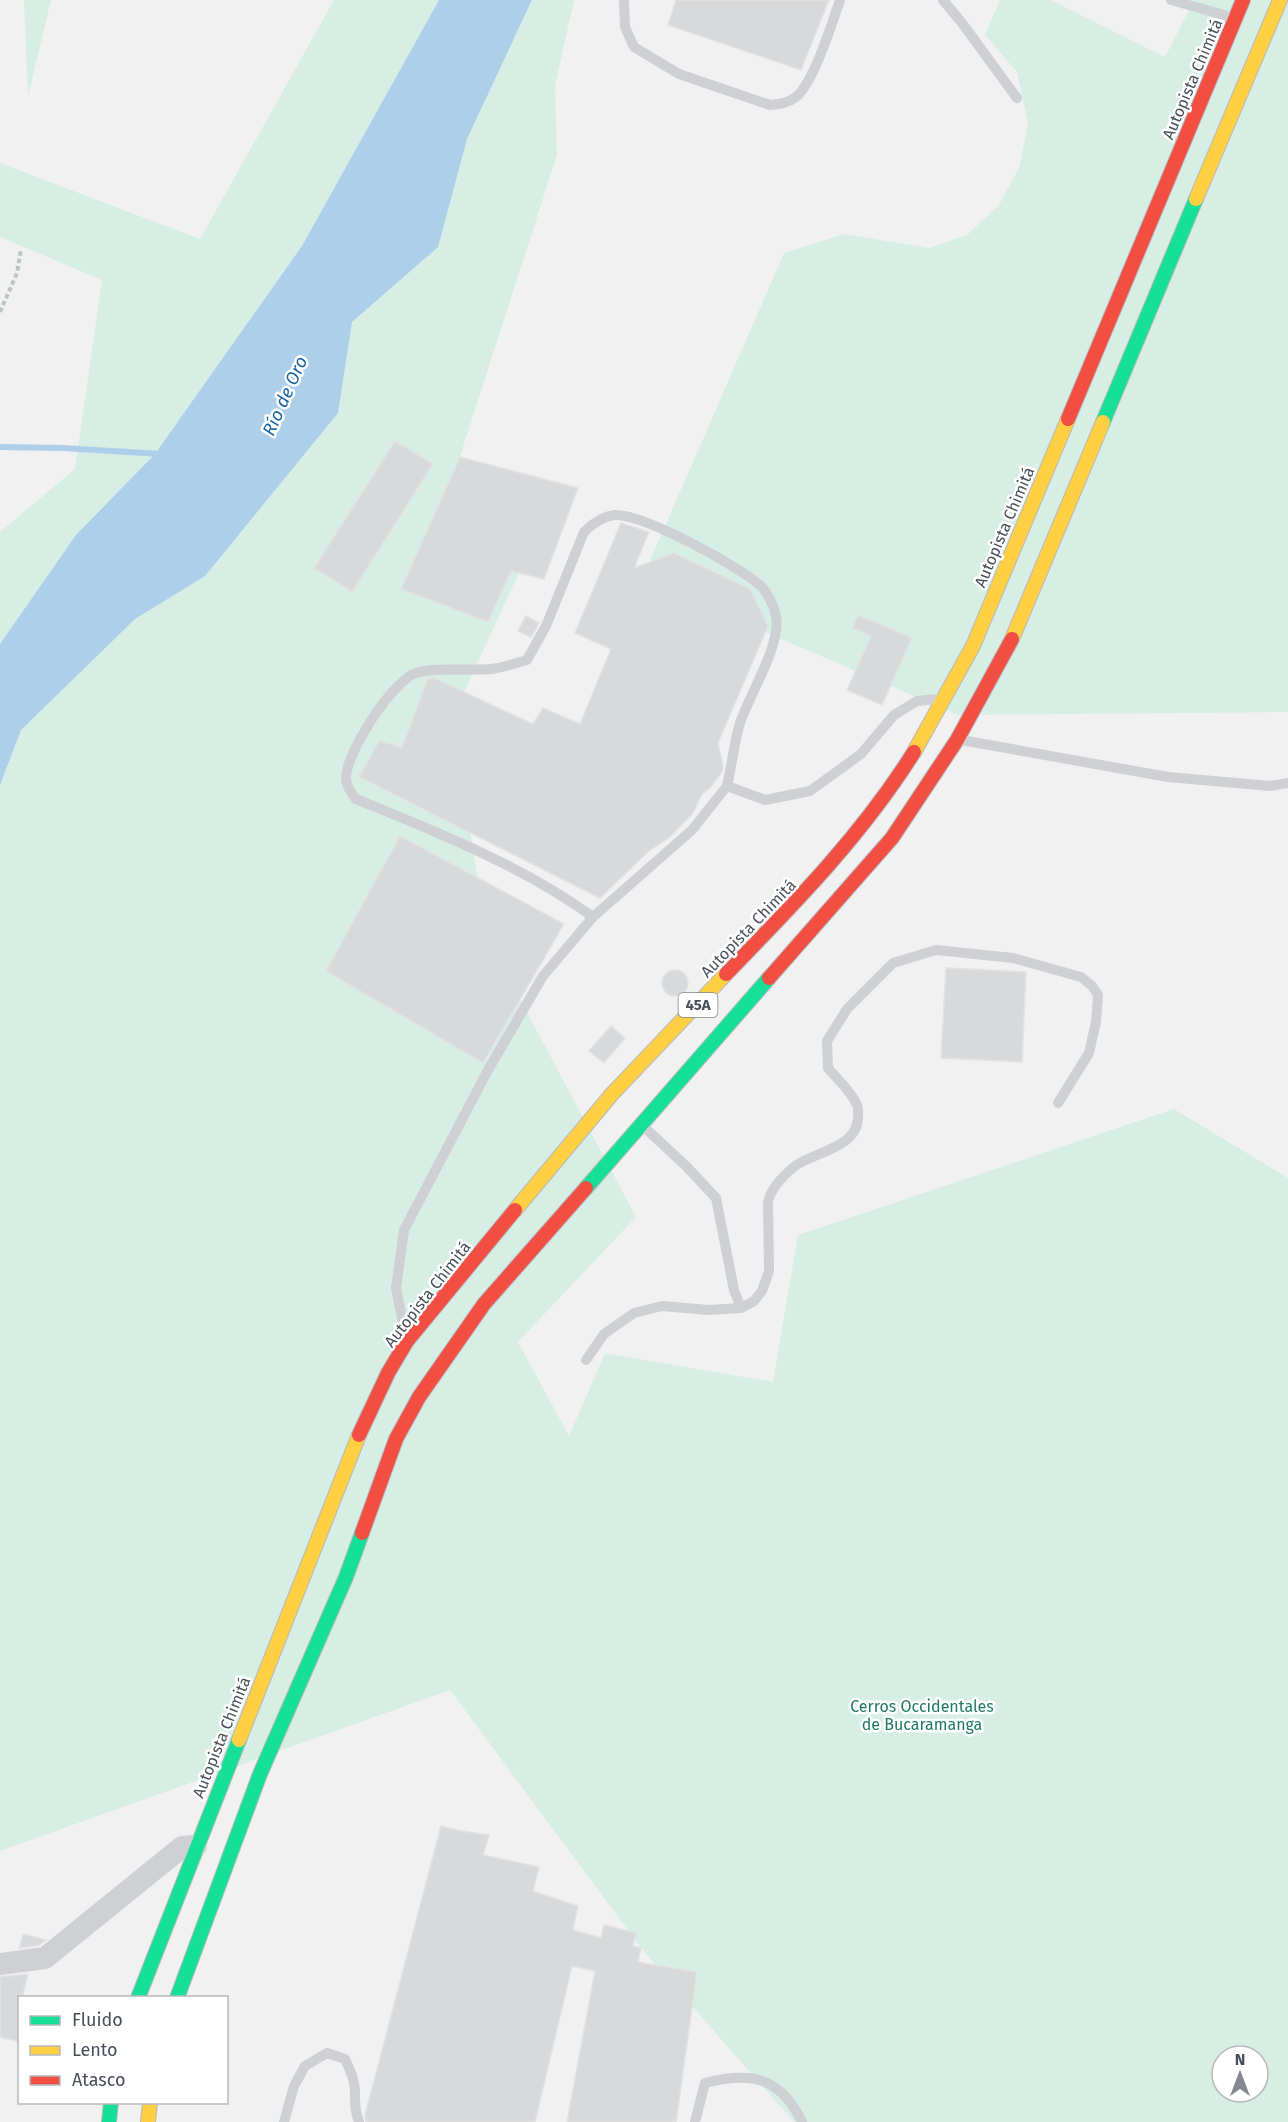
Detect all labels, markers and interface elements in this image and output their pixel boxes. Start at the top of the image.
street label: Autopista Chimitá [1159,16,1226,142]
water label: Río de Oro [258,353,312,439]
street label: Autopista Chimitá [971,464,1038,590]
street label: Autopista Chimitá [697,875,800,981]
road number: 45A [678,993,718,1017]
street label: Autopista Chimitá [380,1238,475,1351]
street label: Autopista Chimitá [189,1674,254,1800]
park label: Cerros Occidentales de Bucaramanga [850,1697,994,1734]
legend [18,1996,228,2104]
text: Fluido [72,2009,123,2031]
text: Lento [72,2039,118,2061]
north arrow [1210,2044,1270,2104]
text: N [1235,2050,1245,2069]
text: Atasco [72,2069,125,2091]

